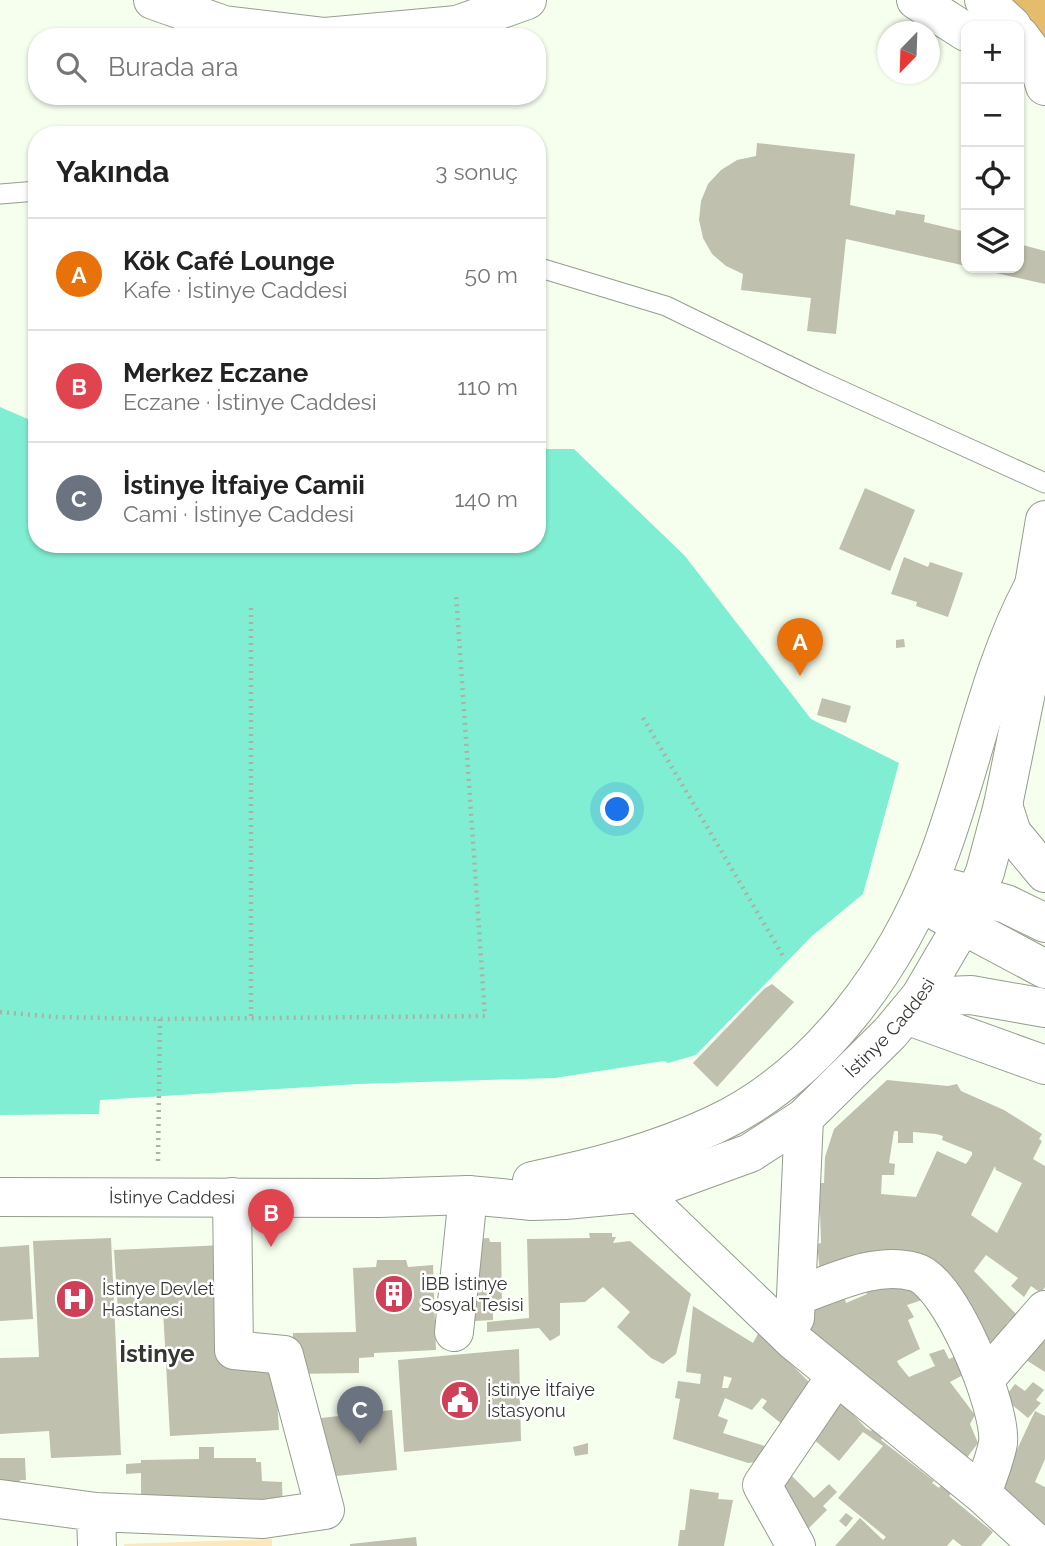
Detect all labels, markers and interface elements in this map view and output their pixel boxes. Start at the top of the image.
north arrow [877,21,940,84]
map controls [961,21,1024,273]
button: + [961,21,1024,84]
search box [28,28,546,105]
icon: search [52,48,90,86]
text: Burada ara [108,52,238,82]
button: − [961,84,1024,147]
button: locate [961,147,1024,210]
text: Yakında [56,154,169,189]
text: 3 sonuç [435,158,518,185]
button: layers [961,210,1024,273]
text: Kök Café Lounge [123,246,335,276]
text: A [71,261,87,288]
text: 50 m [464,261,518,288]
text: Kafe · İstinye Caddesi [123,276,348,303]
text: Merkez Eczane [123,358,308,388]
text: B [71,373,87,400]
text: 110 m [457,373,518,400]
text: Eczane · İstinye Caddesi [123,388,377,415]
text: İstinye İtfaiye Camii [123,470,365,500]
text: C [71,485,87,512]
text: 140 m [455,485,518,512]
text: Cami · İstinye Caddesi [123,500,354,527]
pin: A [777,618,823,676]
your location [600,792,634,826]
street label: İstinye Caddesi [840,974,939,1081]
street label: İstinye Caddesi [109,1186,235,1208]
pin: B [248,1189,294,1247]
building icon: İBB İstinye Sosyal Tesisi [373,1273,415,1315]
place label: İBB İstinye Sosyal Tesisi [421,1273,524,1315]
hospital icon: İstinye Devlet Hastanesi [54,1278,96,1320]
place label: İstinye Devlet Hastanesi [102,1278,214,1320]
district label: İstinye [119,1339,195,1368]
public building icon: İstinye İtfaiye İstasyonu [439,1379,481,1421]
place label: İstinye İtfaiye İstasyonu [487,1379,595,1421]
pin: C [337,1386,383,1444]

